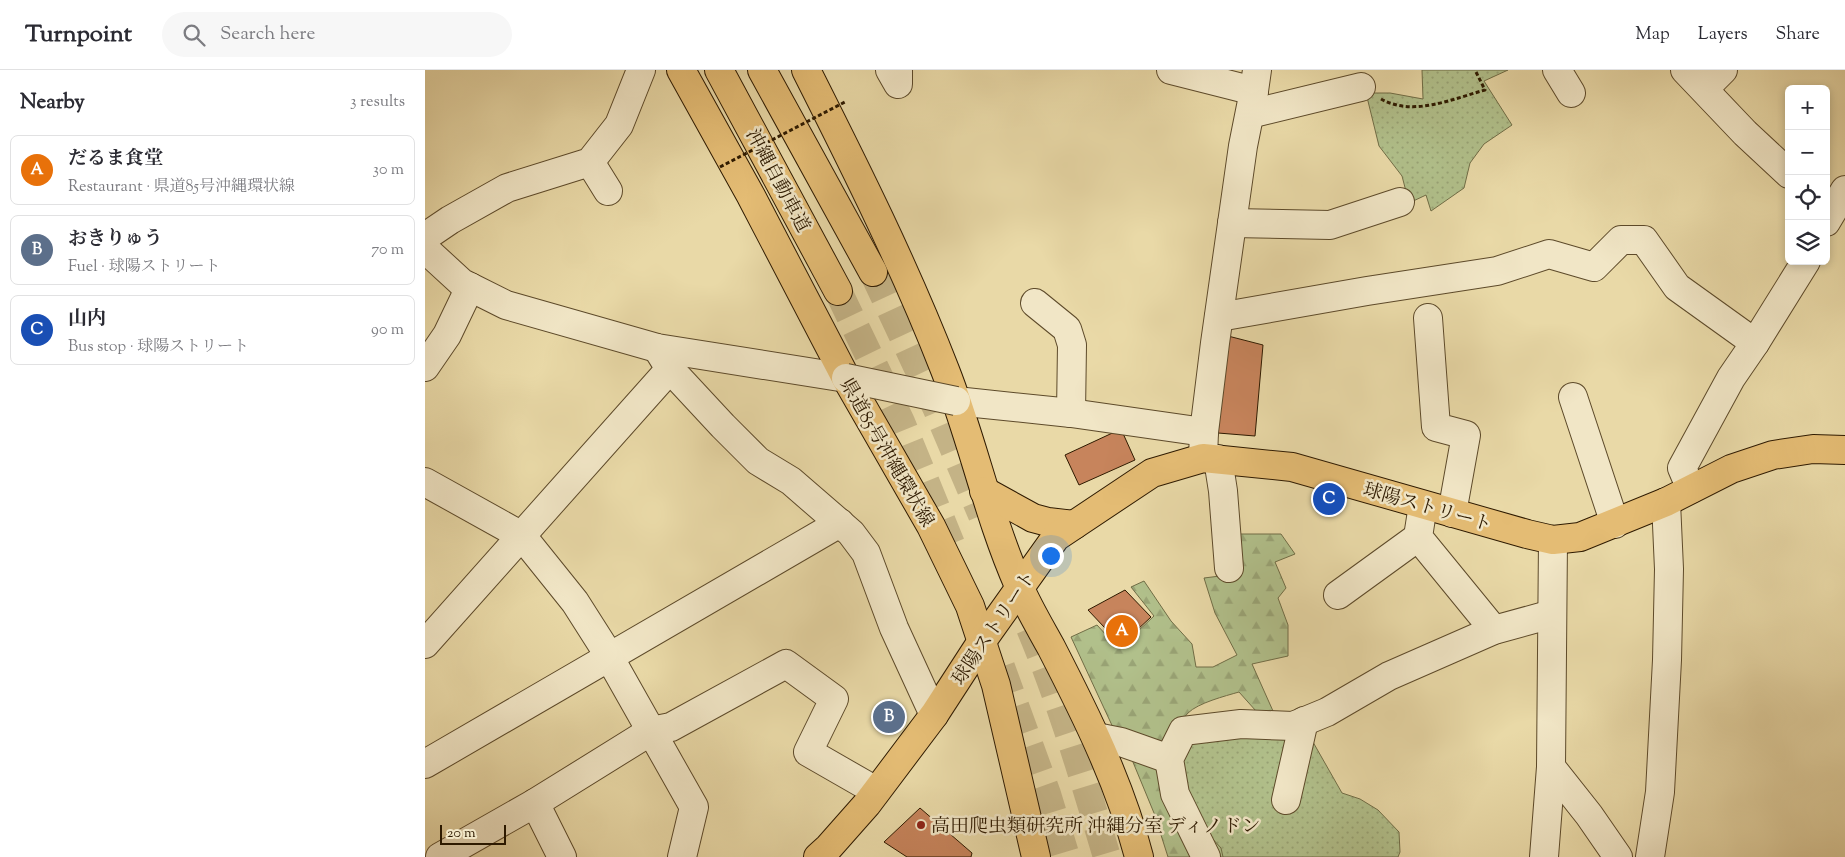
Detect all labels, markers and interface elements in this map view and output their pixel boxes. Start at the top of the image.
search box [162,12,512,57]
text: Turnpoint [25,18,132,52]
icon: search [180,21,208,49]
text: Search here [220,21,315,48]
text: Map [1635,22,1670,48]
text: Layers [1698,22,1748,48]
text: Share [1776,22,1820,48]
map controls [1785,85,1830,265]
button: + [1785,85,1830,130]
text: Nearby [20,88,85,118]
text: 3 results [350,91,405,114]
street label: 沖縄自動車道 [738,125,815,238]
button: − [1785,130,1830,175]
text: だるま食堂 [68,146,163,173]
text: A [31,159,44,182]
text: 30 m [373,159,404,182]
button: locate [1785,175,1830,220]
text: Restaurant · 県道85号沖縄環状線 [68,176,295,199]
button: layers [1785,220,1830,265]
text: おきりゅう [68,226,163,253]
text: B [32,239,42,262]
text: 70 m [371,239,404,262]
text: Fuel · 球陽ストリート [68,256,221,279]
text: 山内 [68,306,106,333]
text: C [31,319,43,342]
text: 90 m [371,319,404,342]
text: Bus stop · 球陽ストリート [68,336,249,359]
street label: 県道85号沖縄環状線 [832,374,940,533]
street label: 球陽ストリート [1360,477,1495,540]
pin: C [1313,480,1345,518]
your location [1038,543,1064,569]
street label: 球陽ストリート [947,566,1043,691]
pin: A [1106,612,1138,650]
pin: B [873,698,905,736]
place label: 高田爬虫類研究所 沖縄分室 ディノドン [931,814,1261,841]
marker: 高田爬虫類研究所 沖縄分室 ディノドン [915,819,927,831]
scale bar [440,822,506,845]
text: 20 m [447,824,476,844]

